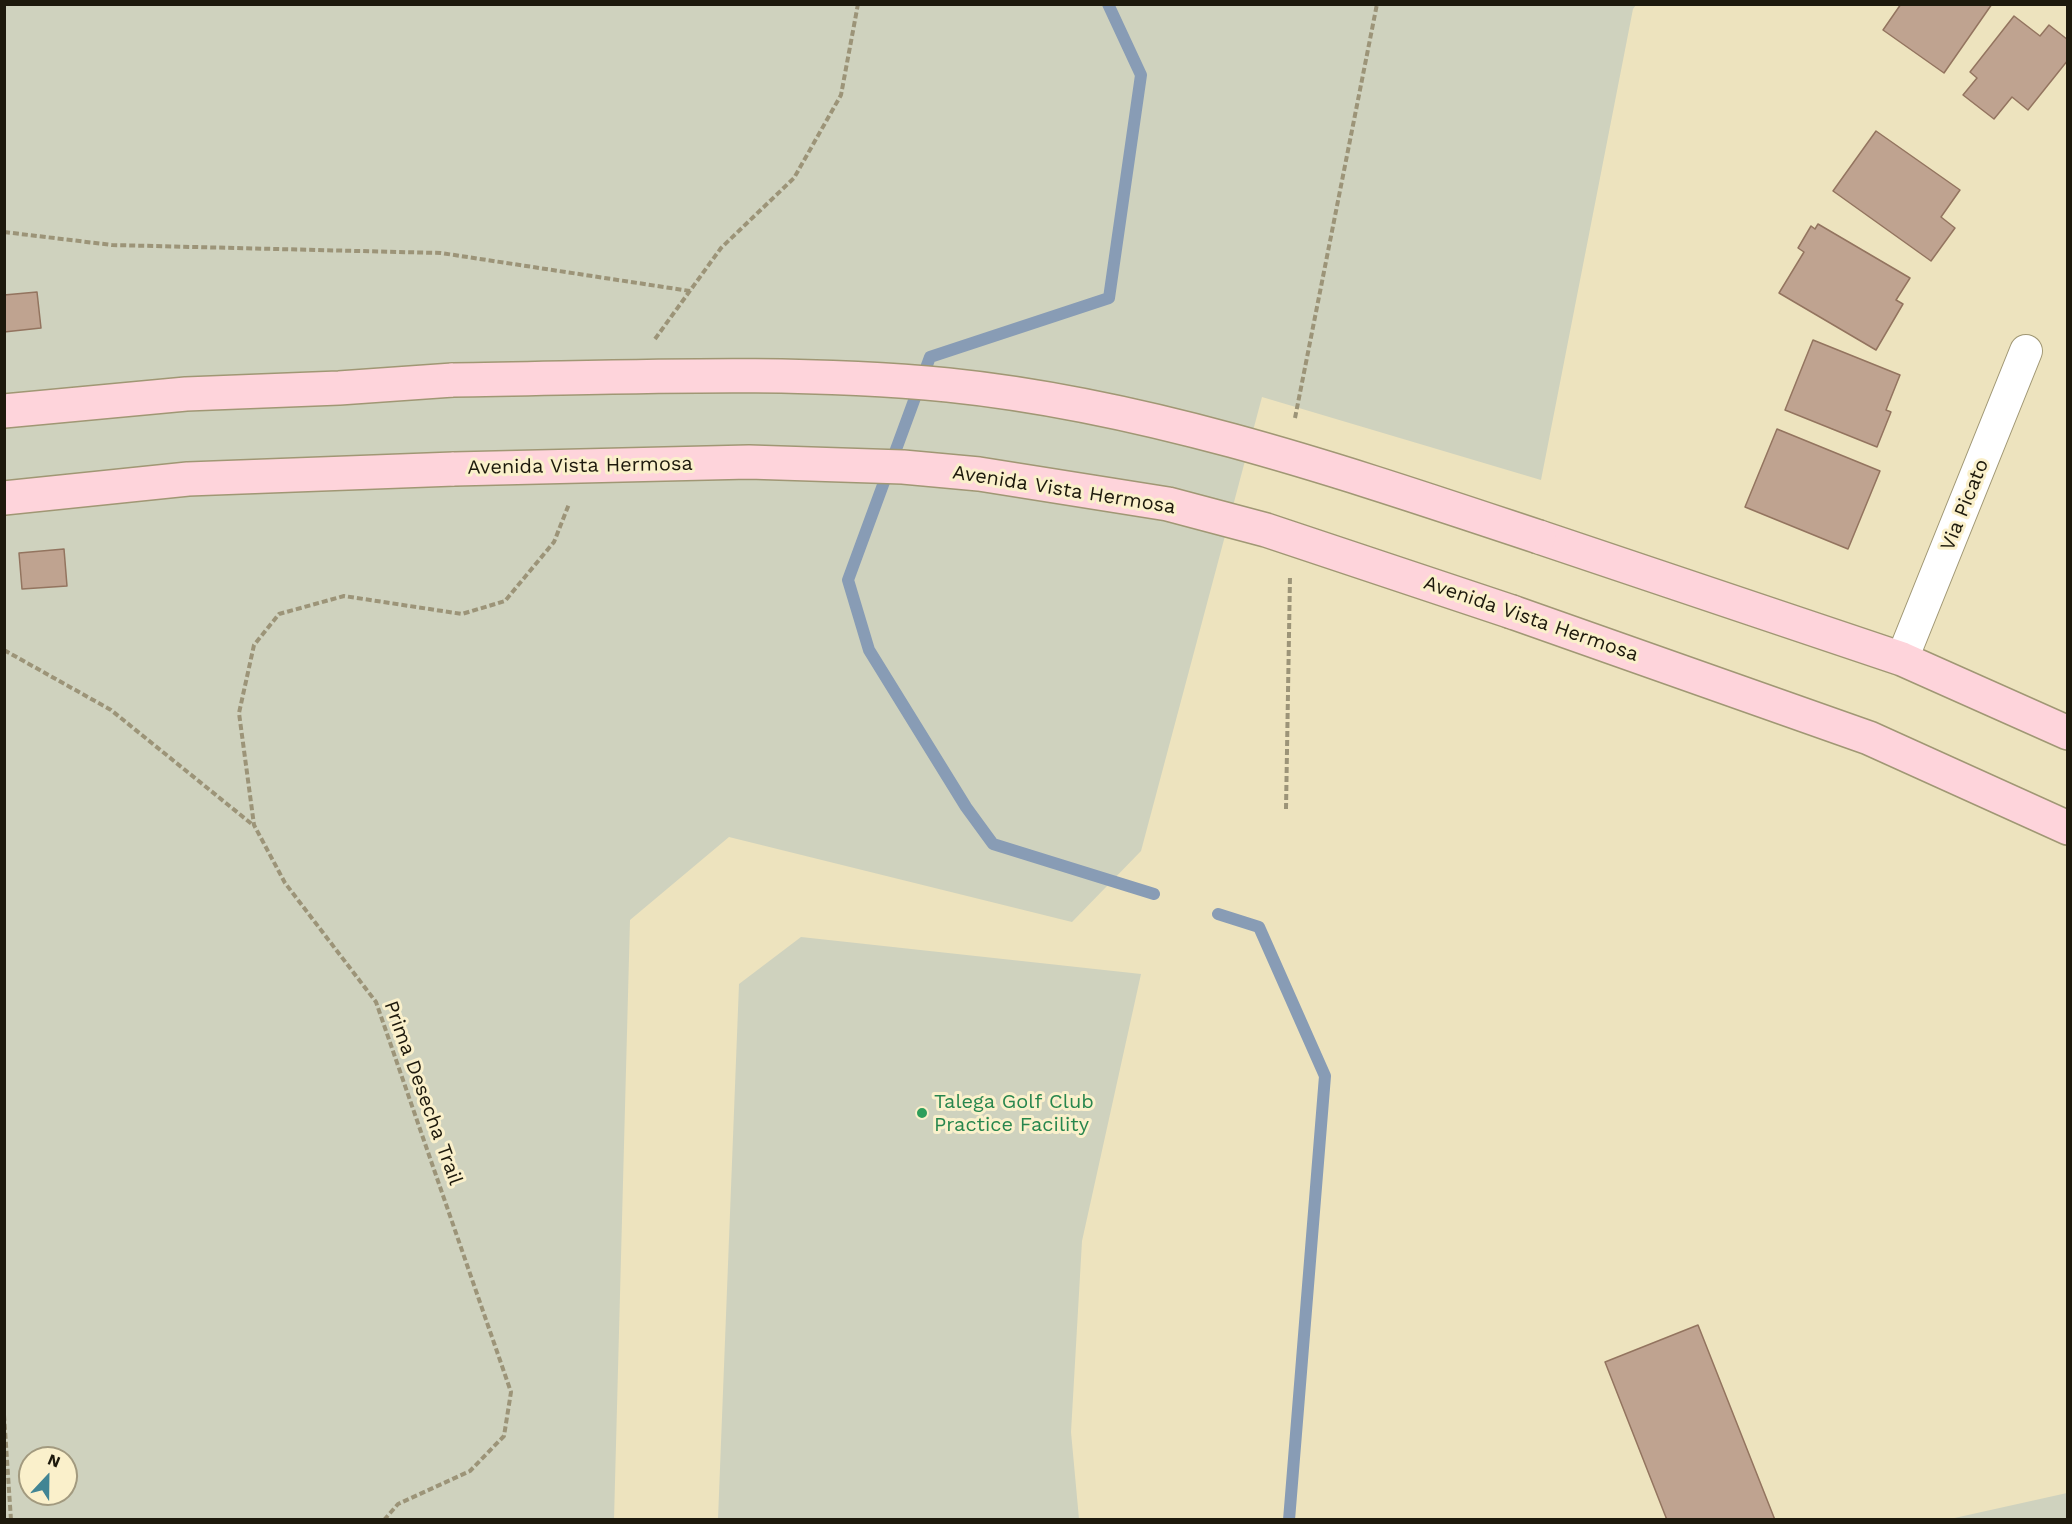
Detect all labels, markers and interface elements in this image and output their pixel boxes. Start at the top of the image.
street label: Avenida Vista Hermosa [467,452,693,480]
street label: Via Picato [1936,456,1994,554]
street label: Avenida Vista Hermosa [951,461,1177,519]
street label: Avenida Vista Hermosa [1421,571,1641,667]
street label: Prima Desecha Trail [379,998,467,1188]
place label: Talega Golf Club Practice Facility [934,1090,1094,1137]
marker: Talega Golf Club Practice Facility [915,1106,929,1120]
north arrow [18,1446,78,1506]
text: N [45,1450,63,1472]

